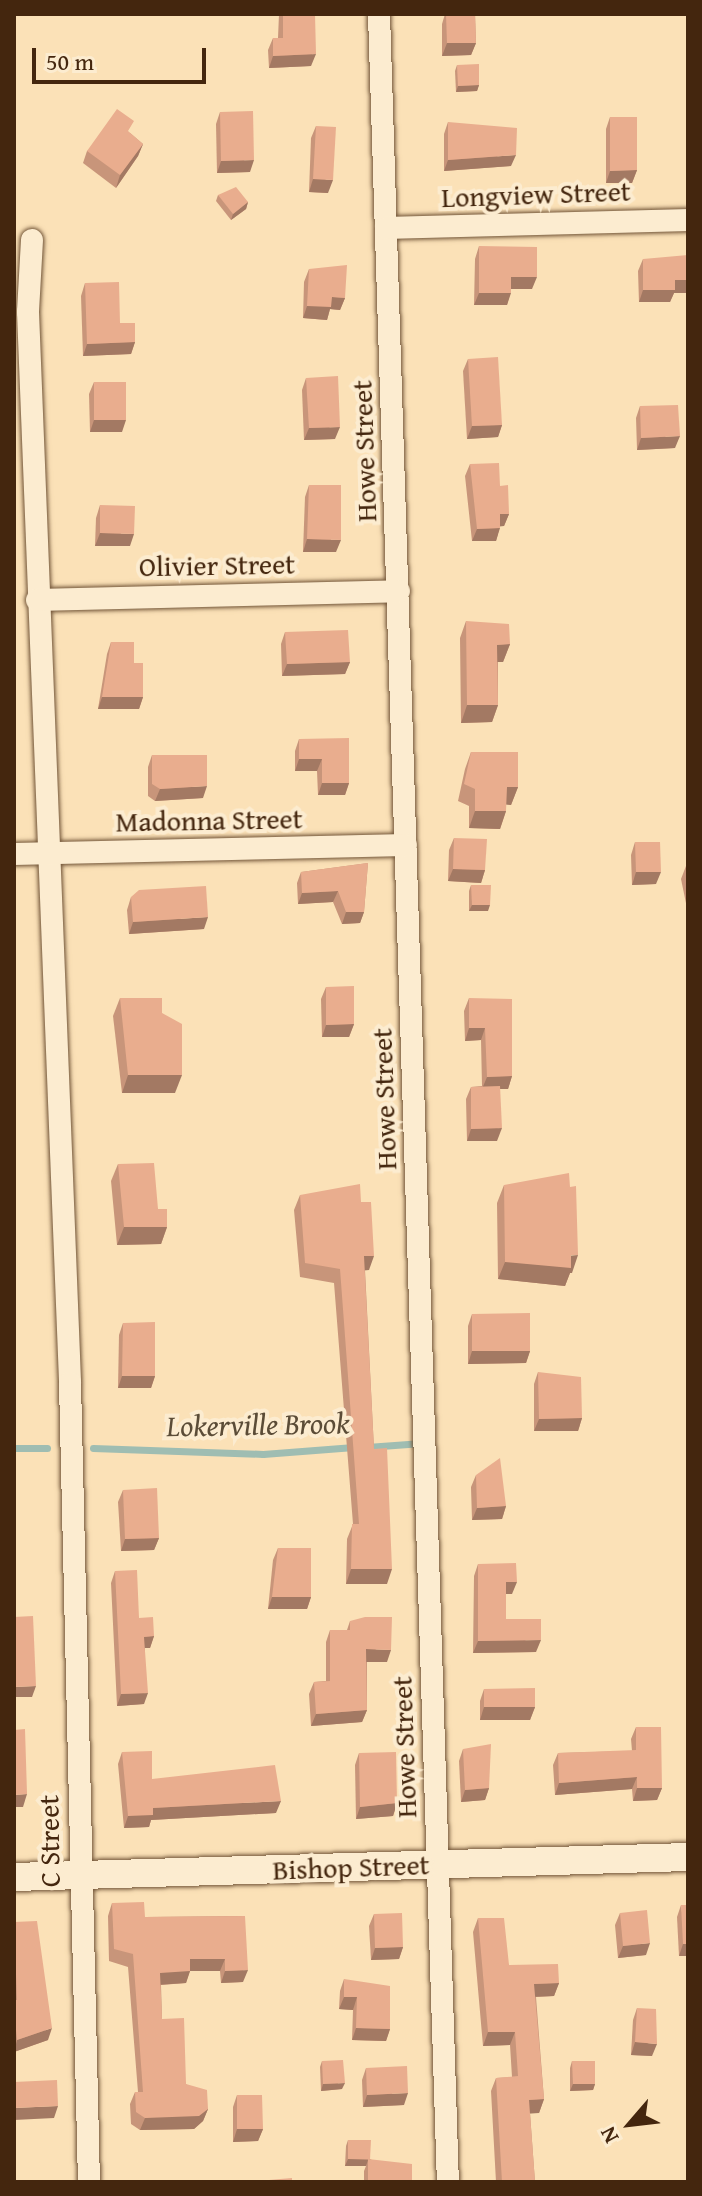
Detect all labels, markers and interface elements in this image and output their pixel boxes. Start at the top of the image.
scale bar [36,32,210,82]
text: 50 m [46,44,94,79]
street label: Longview Street [441,174,631,214]
street label: Howe Street [345,380,383,522]
street label: Olivier Street [139,547,295,583]
street label: Madonna Street [115,802,303,838]
street label: Howe Street [365,1028,403,1170]
water label: Lokerville Brook [166,1404,350,1444]
street label: Howe Street [385,1676,423,1818]
street label: C Street [31,1795,67,1887]
street label: Bishop Street [272,1847,430,1887]
north arrow [590,2084,670,2164]
text: N [591,2121,626,2149]

